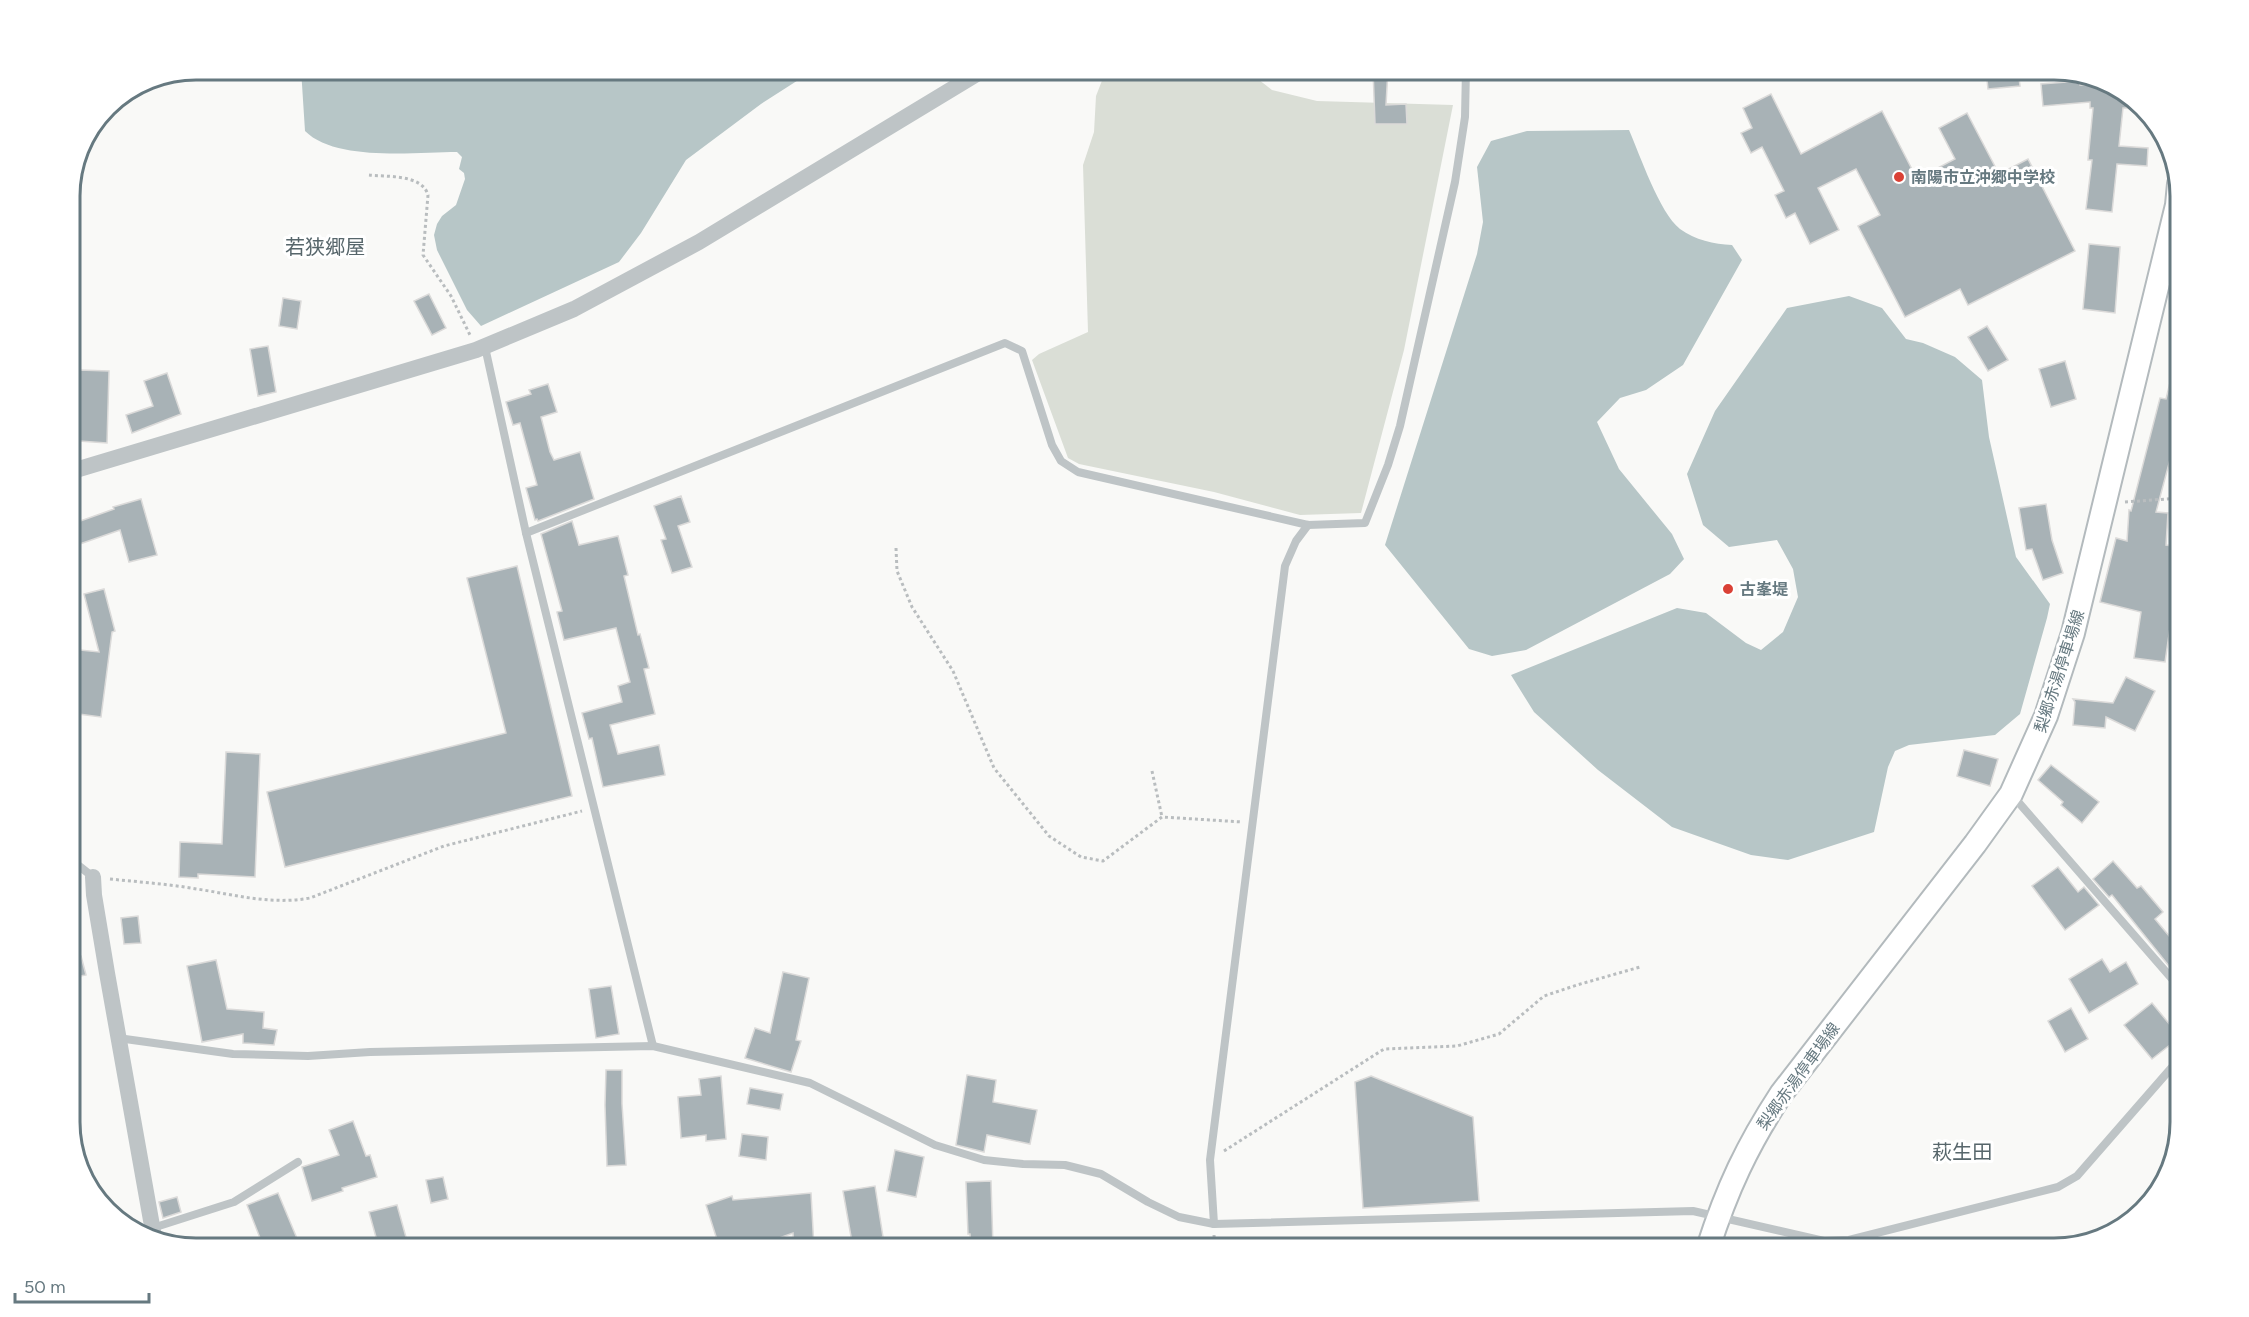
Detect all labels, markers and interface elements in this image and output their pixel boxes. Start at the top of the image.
place label: 南陽市立沖郷中学校 [1911,168,2055,187]
marker: 南陽市立沖郷中学校 [1892,170,1906,184]
district label: 若狭郷屋 [285,235,365,259]
place label: 古峯堤 [1740,580,1788,599]
marker: 古峯堤 [1721,582,1735,596]
street label: 梨郷赤湯停車場線 [2031,607,2088,735]
street label: 梨郷赤湯停車場線 [1753,1019,1844,1134]
district label: 萩生田 [1932,1140,1992,1164]
scale bar [15,1266,148,1304]
text: 50 m [24,1276,66,1298]

